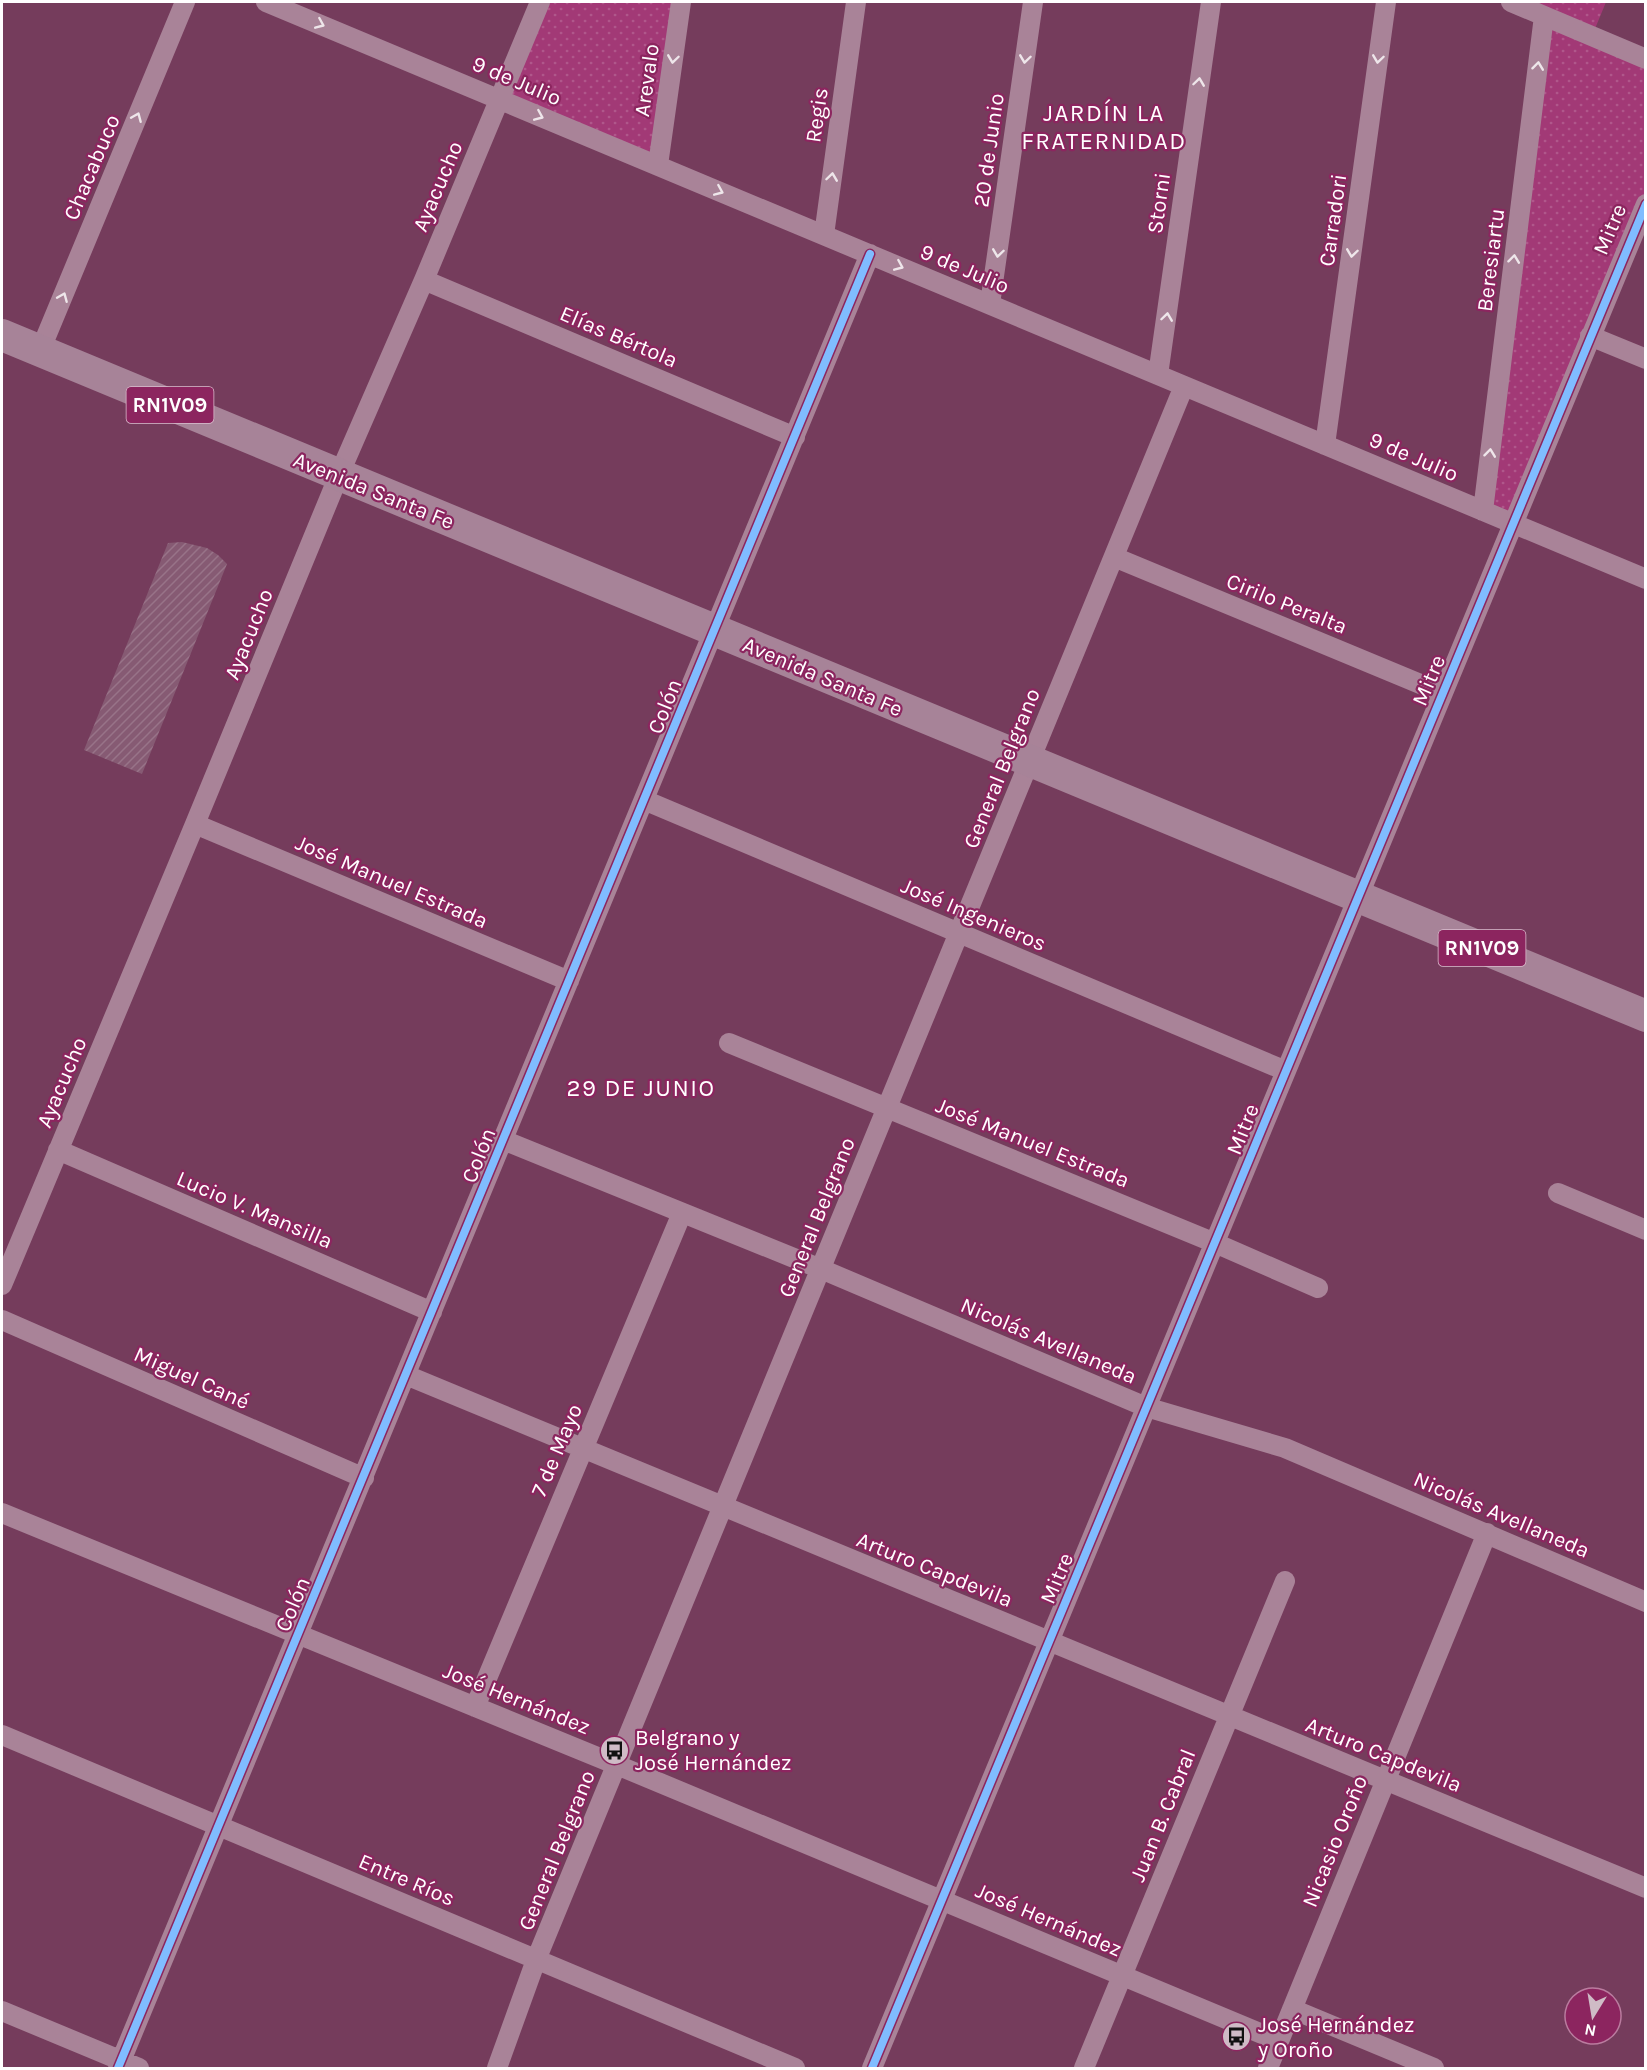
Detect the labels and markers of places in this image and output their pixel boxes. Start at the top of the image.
place label: Belgrano y José Hernández [635,1725,791,1776]
bus stop icon: Belgrano y José Hernández [598,1734,630,1766]
place label: José Hernández y Oroño [1257,2012,1414,2063]
bus stop icon: José Hernández y Oroño [1221,2021,1253,2053]

